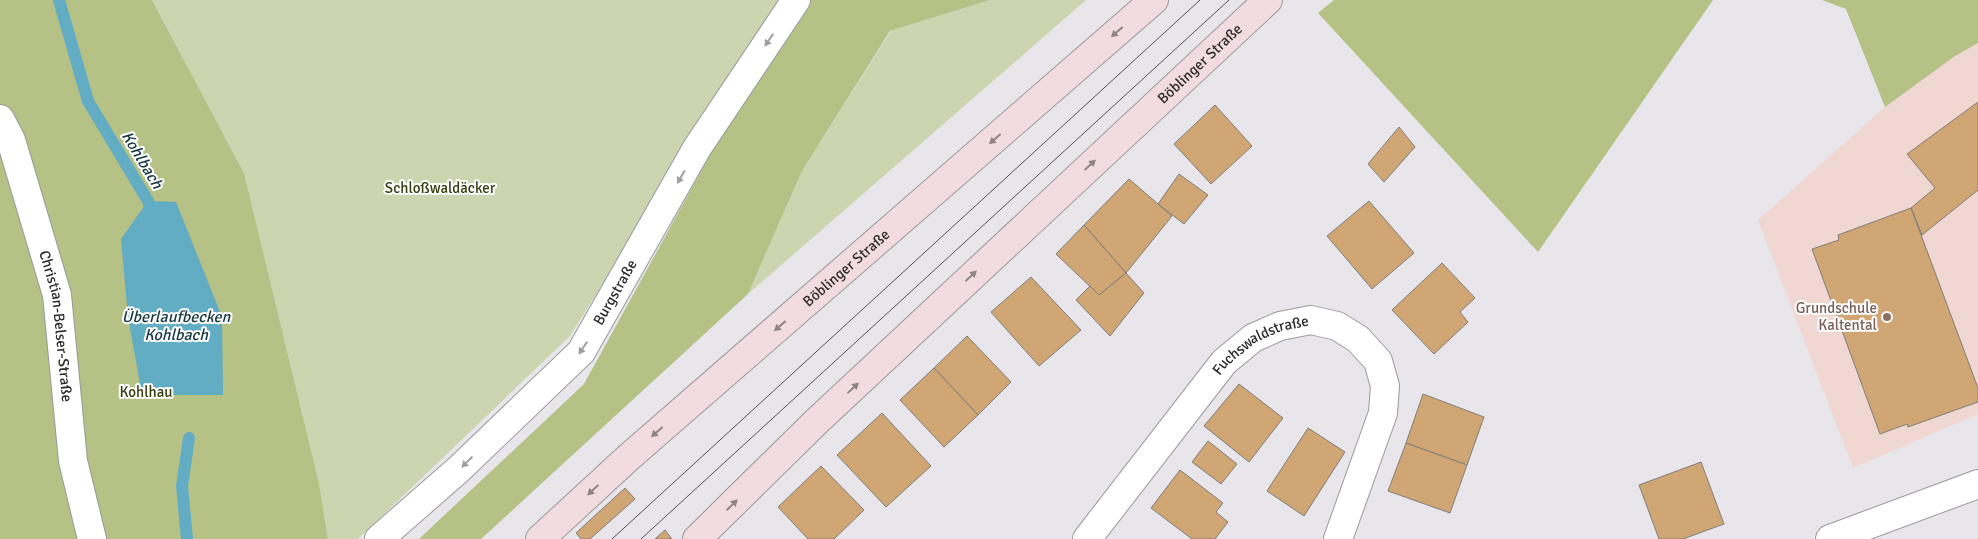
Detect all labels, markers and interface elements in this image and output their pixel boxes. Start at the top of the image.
street label: Böblinger Straße [1154,20,1246,107]
one-way arrow [1112,26,1124,38]
one-way arrow [764,34,774,47]
water label: Kohlbach [117,128,168,194]
one-way arrow [988,133,1001,144]
one-way arrow [1083,159,1095,171]
one-way arrow [676,170,685,183]
park label: Schloßwaldäcker [385,179,496,197]
street label: Böblinger Straße [799,225,893,311]
street label: Christian-Belser-Straße [35,248,76,403]
street label: Burgstraße [589,256,641,328]
one-way arrow [965,270,977,282]
place label: Grundschule Kaltental [1796,299,1877,334]
water label: Überlaufbecken Kohlbach [122,307,231,345]
marker: Grundschule Kaltental [1881,311,1893,323]
street label: Fuchswaldstraße [1208,312,1310,378]
one-way arrow [773,320,786,331]
one-way arrow [578,341,588,355]
one-way arrow [847,382,859,394]
park label: Kohlhau [119,383,173,401]
one-way arrow [651,427,664,438]
one-way arrow [461,456,473,468]
one-way arrow [587,484,599,496]
one-way arrow [725,499,737,511]

